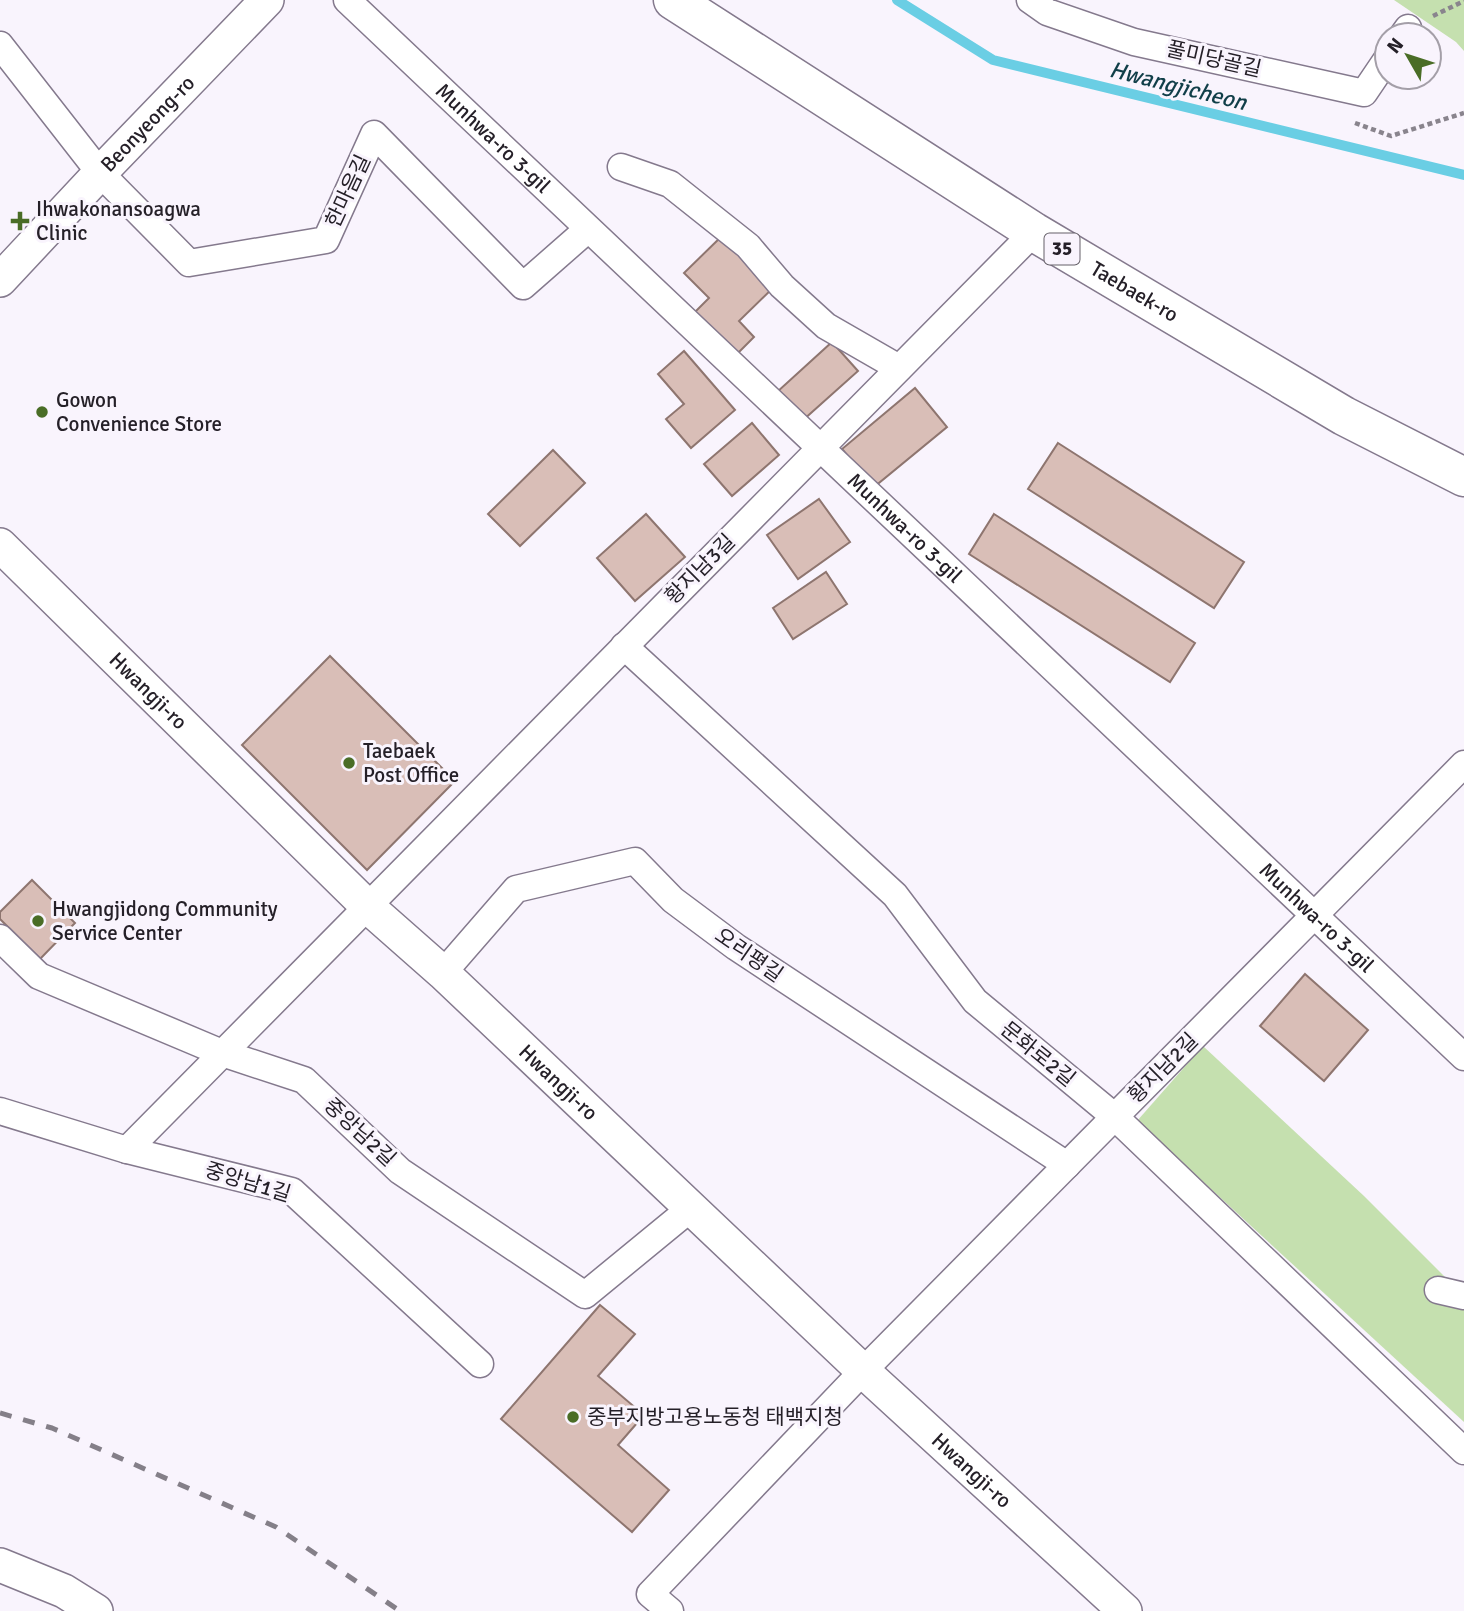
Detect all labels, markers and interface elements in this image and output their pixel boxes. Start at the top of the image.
north arrow [1373,21,1443,91]
text: N [1382,33,1409,59]
street label: 풀미당골길 [1164,35,1264,83]
water label: Hwangjicheon [1106,55,1251,117]
street label: Beonyeong-ro [95,70,200,177]
street label: Munhwa-ro 3-gil [430,78,556,199]
street label: 한마음길 [320,150,376,232]
place label: Ihwakonansoagwa Clinic [36,196,201,246]
marker: Ihwakonansoagwa Clinic [10,211,30,231]
road number: 35 [1044,233,1080,264]
street label: Taebaek-ro [1086,256,1183,328]
place label: Gowon Convenience Store [56,387,222,437]
marker: Gowon Convenience Store [34,404,50,420]
street label: Munhwa-ro 3-gil [842,467,968,588]
street label: 황지남3길 [659,528,741,610]
street label: Hwangji-ro [104,647,193,735]
place label: Taebaek Post Office [363,738,459,788]
marker: Taebaek Post Office [341,755,357,771]
street label: Munhwa-ro 3-gil [1254,857,1380,978]
place label: Hwangjidong Community Service Center [52,896,278,946]
marker: Hwangjidong Community Service Center [30,913,46,929]
street label: 오리평길 [710,922,788,988]
street label: 문화로2길 [995,1016,1081,1092]
street label: 황지남2길 [1122,1027,1204,1109]
street label: Hwangji-ro [513,1039,603,1126]
street label: 중앙남2길 [319,1092,401,1172]
street label: 중앙남1길 [202,1157,294,1207]
place label: 중부지방고용노동청 태백지청 [587,1404,843,1430]
marker: 중부지방고용노동청 태백지청 [565,1409,581,1425]
street label: Hwangji-ro [926,1427,1017,1514]

